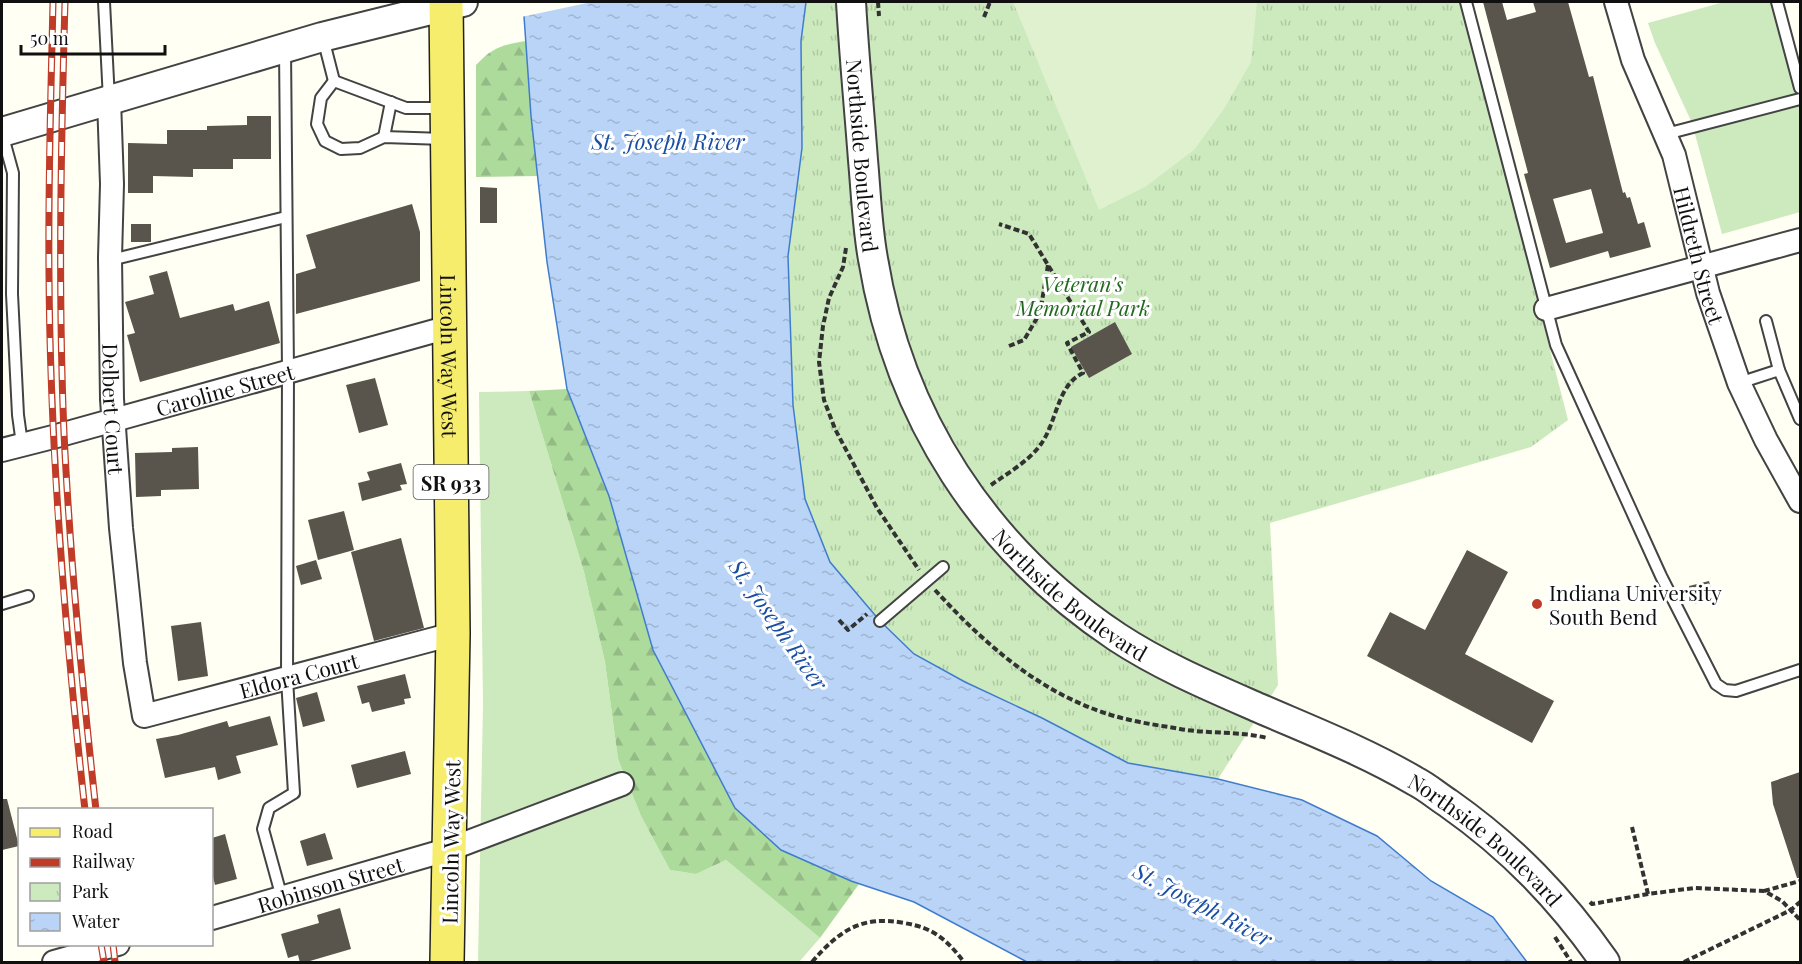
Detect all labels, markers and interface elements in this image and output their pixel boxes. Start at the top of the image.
scale bar [21,18,165,56]
text: 50 m [30,26,69,50]
street label: Northside Boulevard [841,58,886,254]
water label: St. Joseph River [590,126,745,156]
street label: Hildreth Street [1668,183,1732,328]
park label: Veteran's Memorial Park [1015,269,1150,321]
street label: Lincoln Way West [435,274,465,439]
street label: Delbert Court [97,343,131,476]
street label: Caroline Street [153,357,298,422]
road number: SR 933 [414,465,488,499]
street label: Northside Boulevard [987,522,1153,667]
water label: St. Joseph River [722,552,836,696]
place label: Indiana University South Bend [1549,578,1722,630]
marker: Indiana University South Bend [1530,597,1544,611]
street label: Eldora Court [236,646,362,704]
street label: Lincoln Way West [435,759,465,924]
street label: Northside Boulevard [1404,766,1569,911]
legend [18,808,213,946]
text: Road [72,819,113,843]
text: Railway [72,849,135,873]
street label: Robinson Street [254,849,407,918]
water label: St. Joseph River [1127,854,1278,954]
text: Park [72,879,109,903]
text: Water [71,909,120,933]

